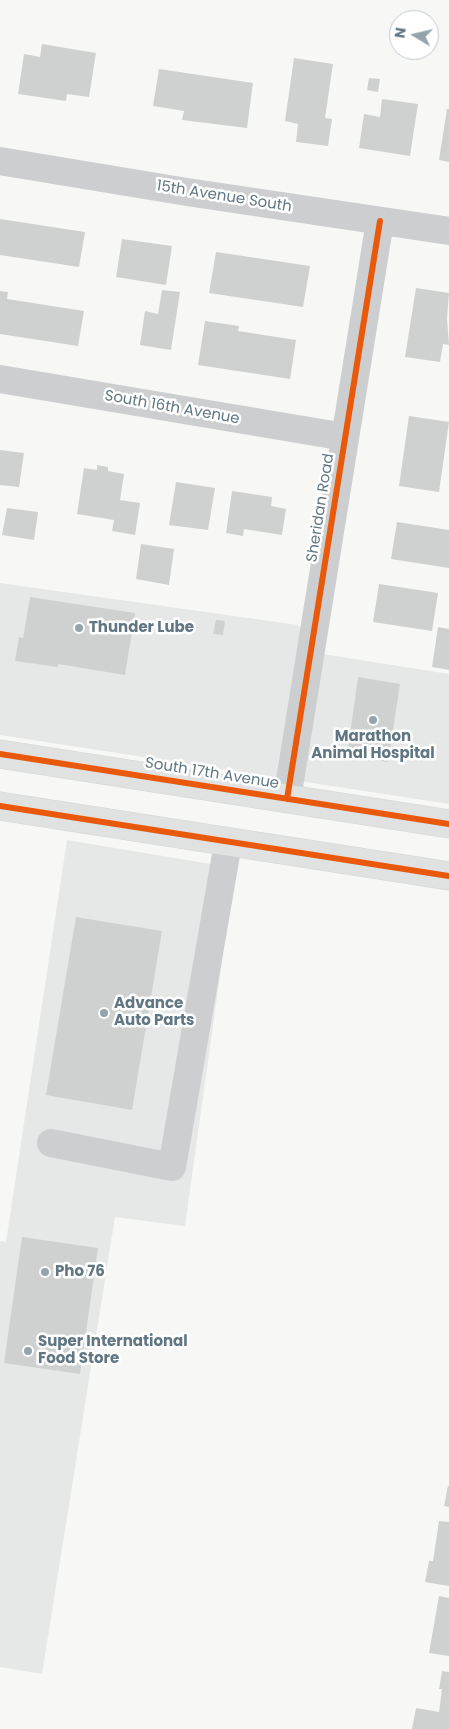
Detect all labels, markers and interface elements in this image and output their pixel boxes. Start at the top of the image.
north arrow [389,10,439,60]
text: N [389,26,411,40]
street label: 15th Avenue South [155,177,293,217]
street label: South 16th Avenue [103,387,241,429]
street label: Sheridan Road [304,452,338,564]
place label: Thunder Lube [89,619,194,637]
marker: Thunder Lube [73,622,85,634]
marker: Marathon Animal Hospital [367,714,379,726]
place label: Marathon Animal Hospital [311,728,435,763]
street label: South 17th Avenue [144,755,280,793]
place label: Advance Auto Parts [114,995,194,1030]
marker: Advance Auto Parts [98,1007,110,1019]
place label: Pho 76 [55,1263,105,1281]
marker: Pho 76 [39,1266,51,1278]
place label: Super International Food Store [38,1333,188,1368]
marker: Super International Food Store [22,1345,34,1357]

